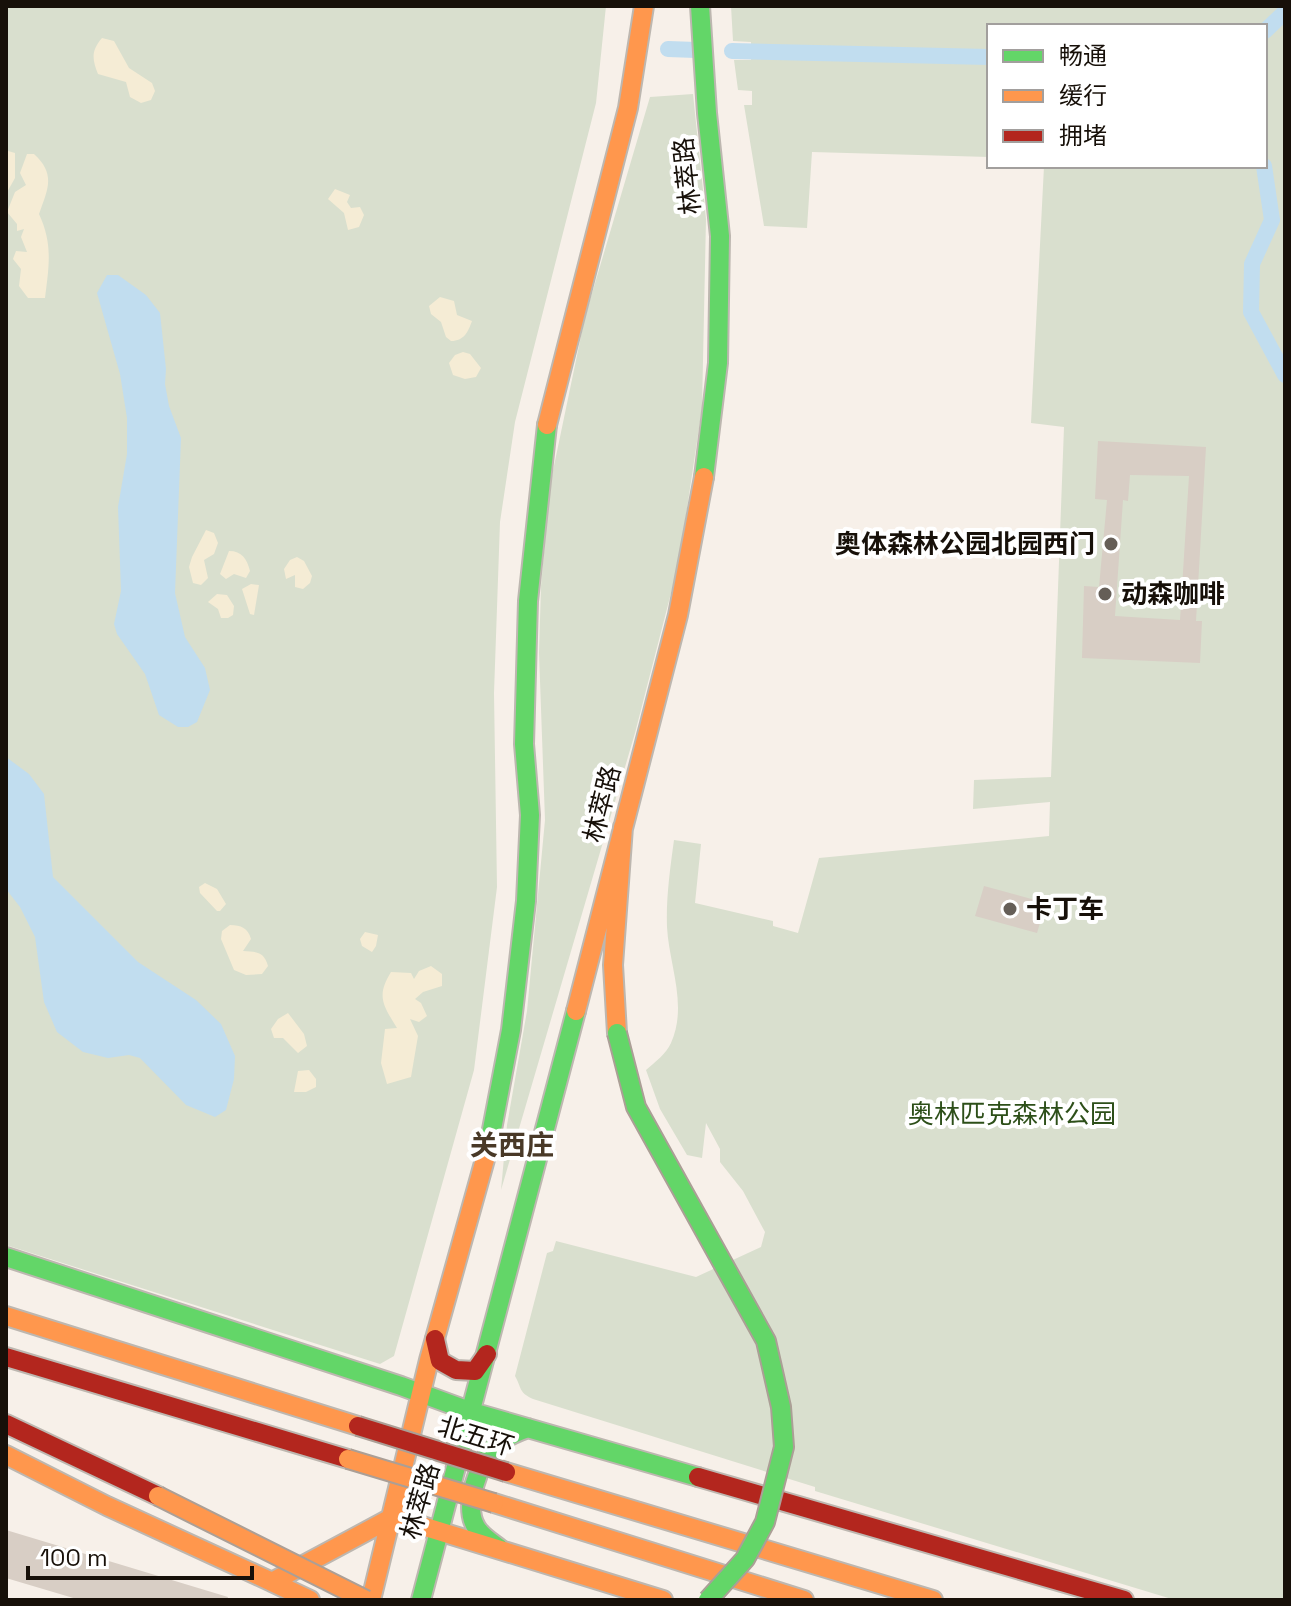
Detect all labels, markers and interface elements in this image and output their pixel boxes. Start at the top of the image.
legend [987,24,1267,168]
text: 畅通 [1059,40,1107,71]
text: 缓行 [1059,80,1107,111]
text: 拥堵 [1059,120,1107,151]
street label: 林萃路 [666,135,708,217]
place label: 奥体森林公园北园西门 [835,527,1095,561]
marker: 奥体森林公园北园西门 [1102,535,1120,553]
place label: 动森咖啡 [1121,577,1225,611]
marker: 动森咖啡 [1096,585,1114,603]
street label: 林萃路 [576,762,628,846]
place label: 卡丁车 [1026,892,1104,926]
marker: 卡丁车 [1001,900,1019,918]
park label: 奥林匹克森林公园 [908,1097,1116,1131]
district label: 关西庄 [470,1127,554,1163]
street label: 北五环 [434,1408,518,1464]
street label: 林萃路 [393,1459,447,1543]
scale bar [28,1530,252,1580]
text: 100 m [40,1542,108,1573]

